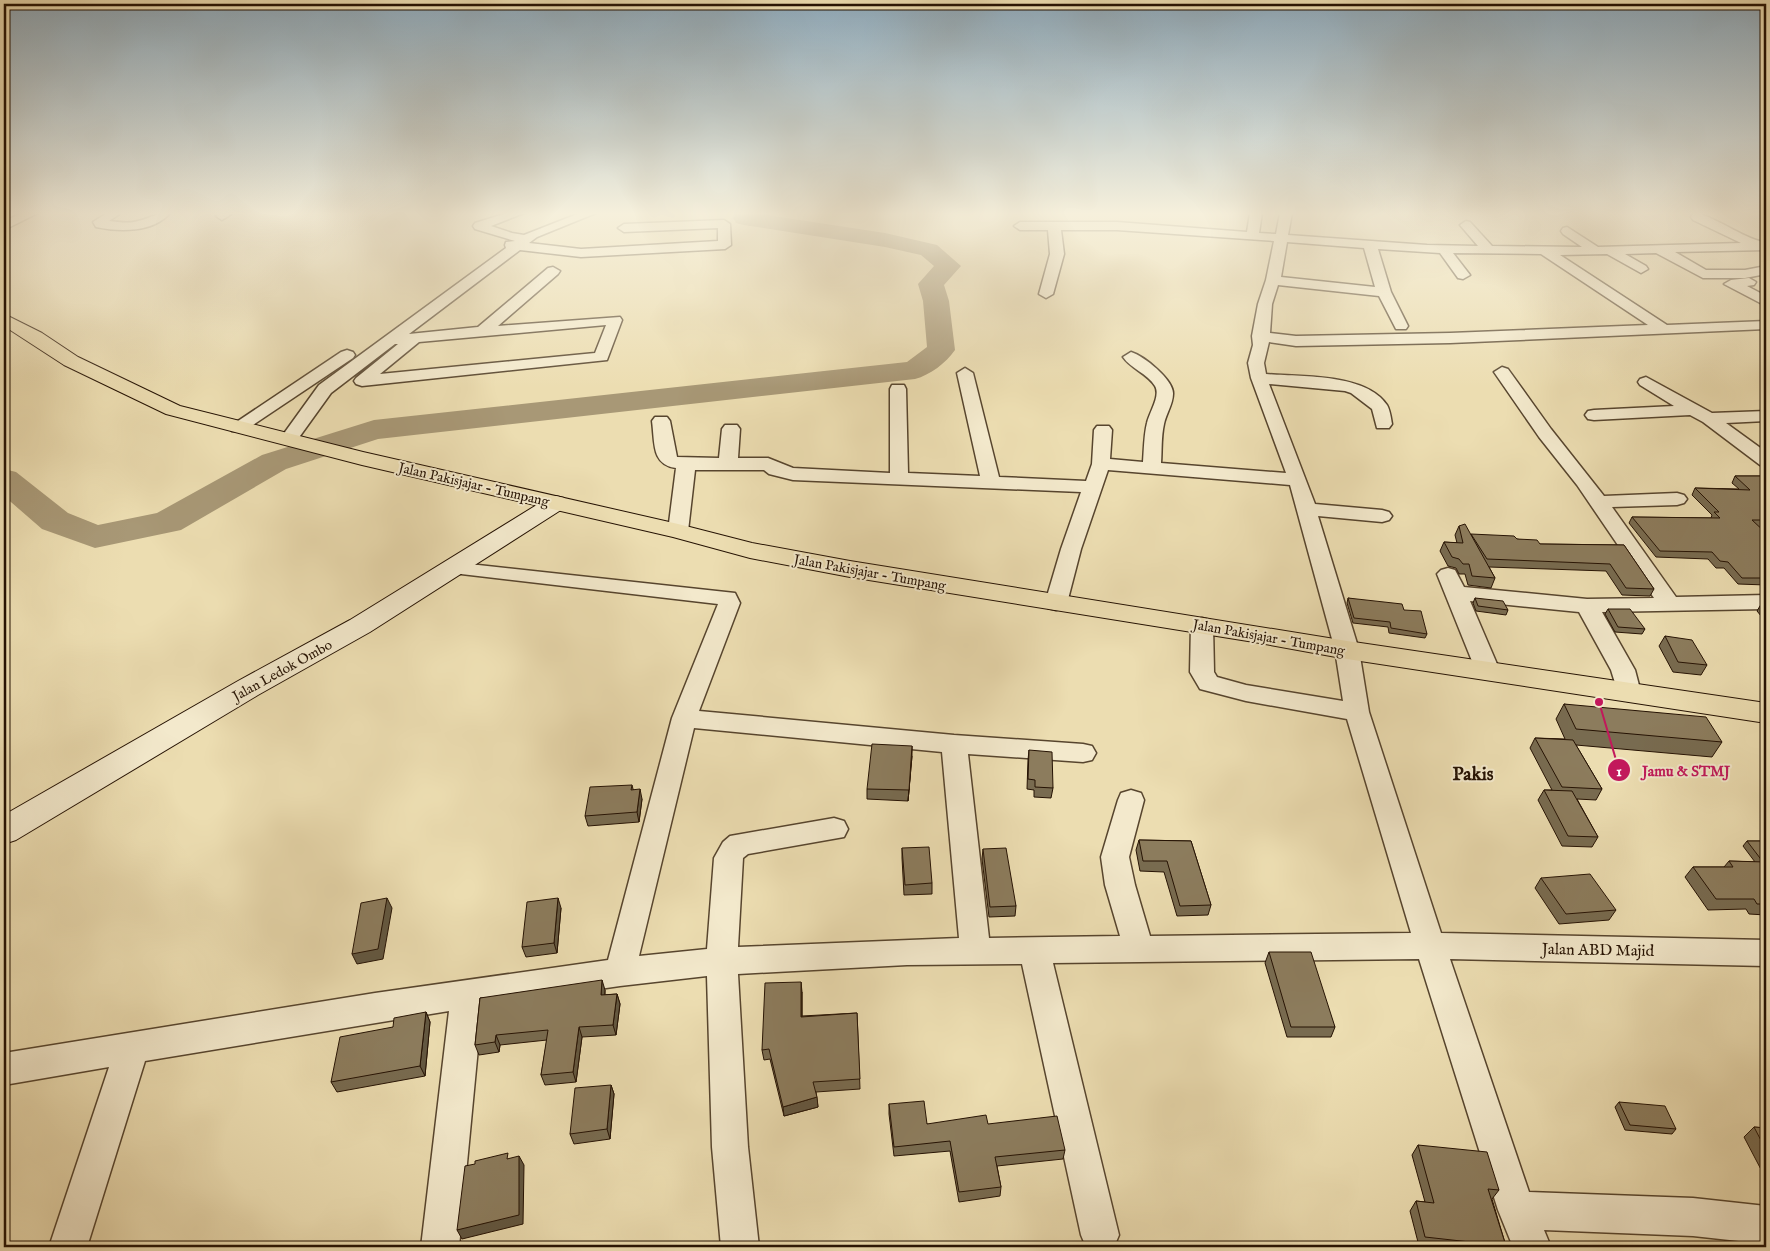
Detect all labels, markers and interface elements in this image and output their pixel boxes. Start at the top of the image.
street label: Jalan Pakisjajar - Tumpang [395,458,551,511]
street label: Jalan Pakisjajar - Tumpang [790,550,948,595]
street label: Jalan Pakisjajar - Tumpang [1189,615,1347,660]
street label: Jalan Ledok Ombo [228,636,336,707]
callout: Jamu & STMJ [1607,755,1740,785]
text: 1 [1616,762,1622,781]
text: Jamu & STMJ [1640,762,1731,781]
district label: Pakis [1452,763,1494,787]
street label: Jalan ABD Majid [1540,940,1655,962]

